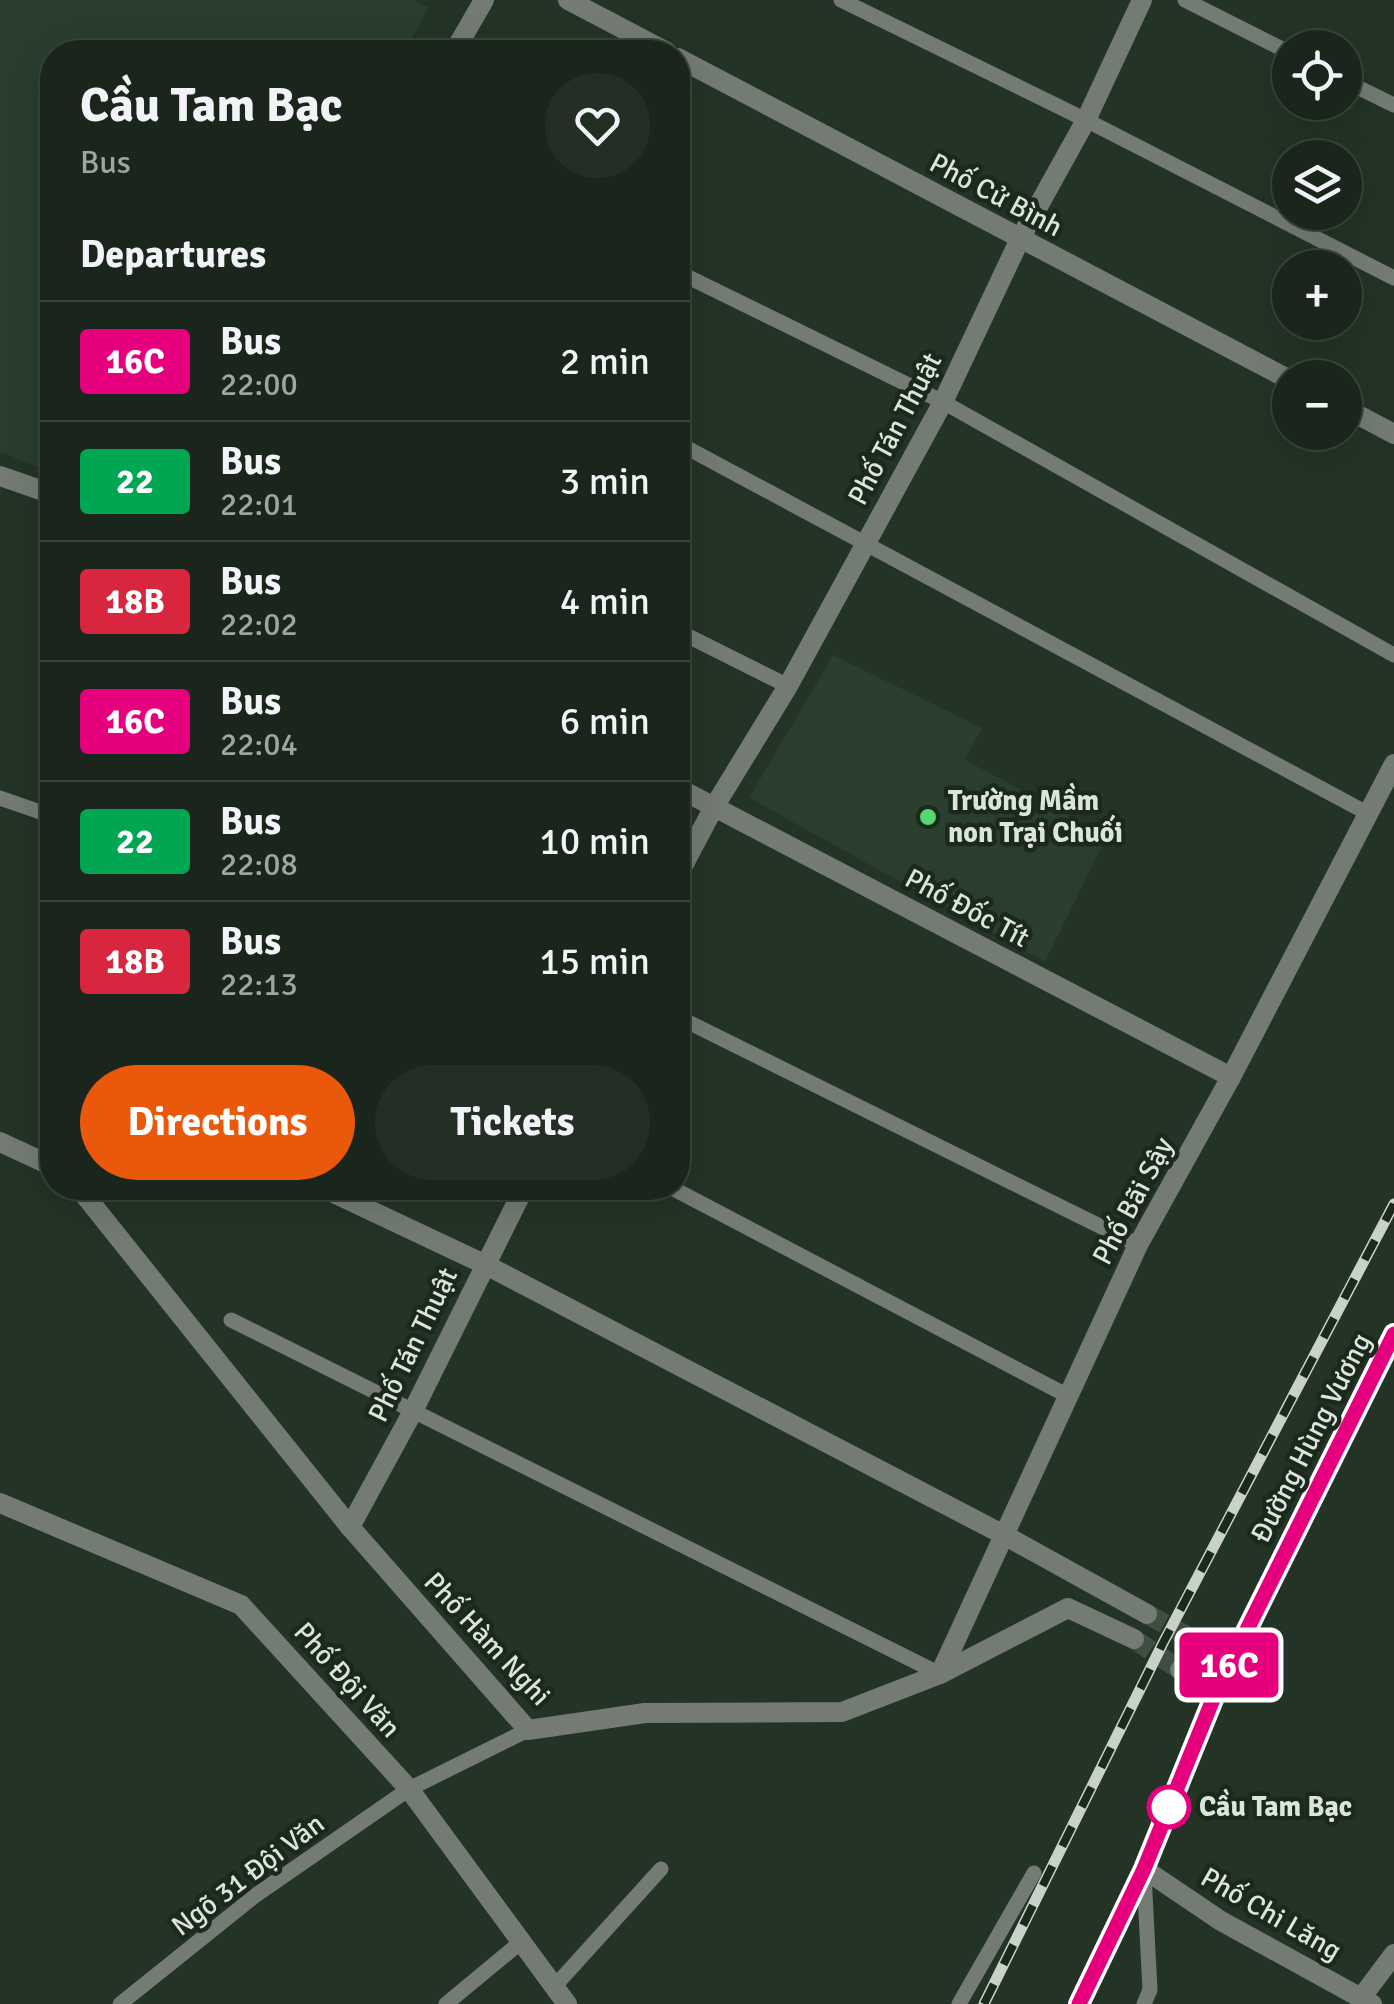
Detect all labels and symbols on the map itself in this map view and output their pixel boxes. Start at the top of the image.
street label: Phố Cử Bình [924,146,1068,244]
street label: Phố Tán Thuật [841,347,949,511]
place label: Trường Mầm non Trại Chuối [948,782,1123,850]
marker: Trường Mầm non Trại Chuối [917,806,939,828]
street label: Phố Đốc Tít [899,861,1035,955]
street label: Phố Bãi Sậy [1085,1132,1181,1270]
street label: Phố Tán Thuật [361,1262,465,1428]
street label: Đường Hùng Vương [1244,1328,1378,1548]
street label: Phố Hàm Nghi [417,1565,557,1713]
street label: Phố Đội Văn [286,1615,408,1745]
line badge: 16C [1172,1632,1286,1698]
marker: Cầu Tam Bạc [1148,1786,1190,1828]
place label: Cầu Tam Bạc [1199,1788,1352,1824]
street label: Ngõ 31 Đội Văn [165,1807,331,1943]
street label: Phố Chi Lăng [1195,1860,1347,1968]

